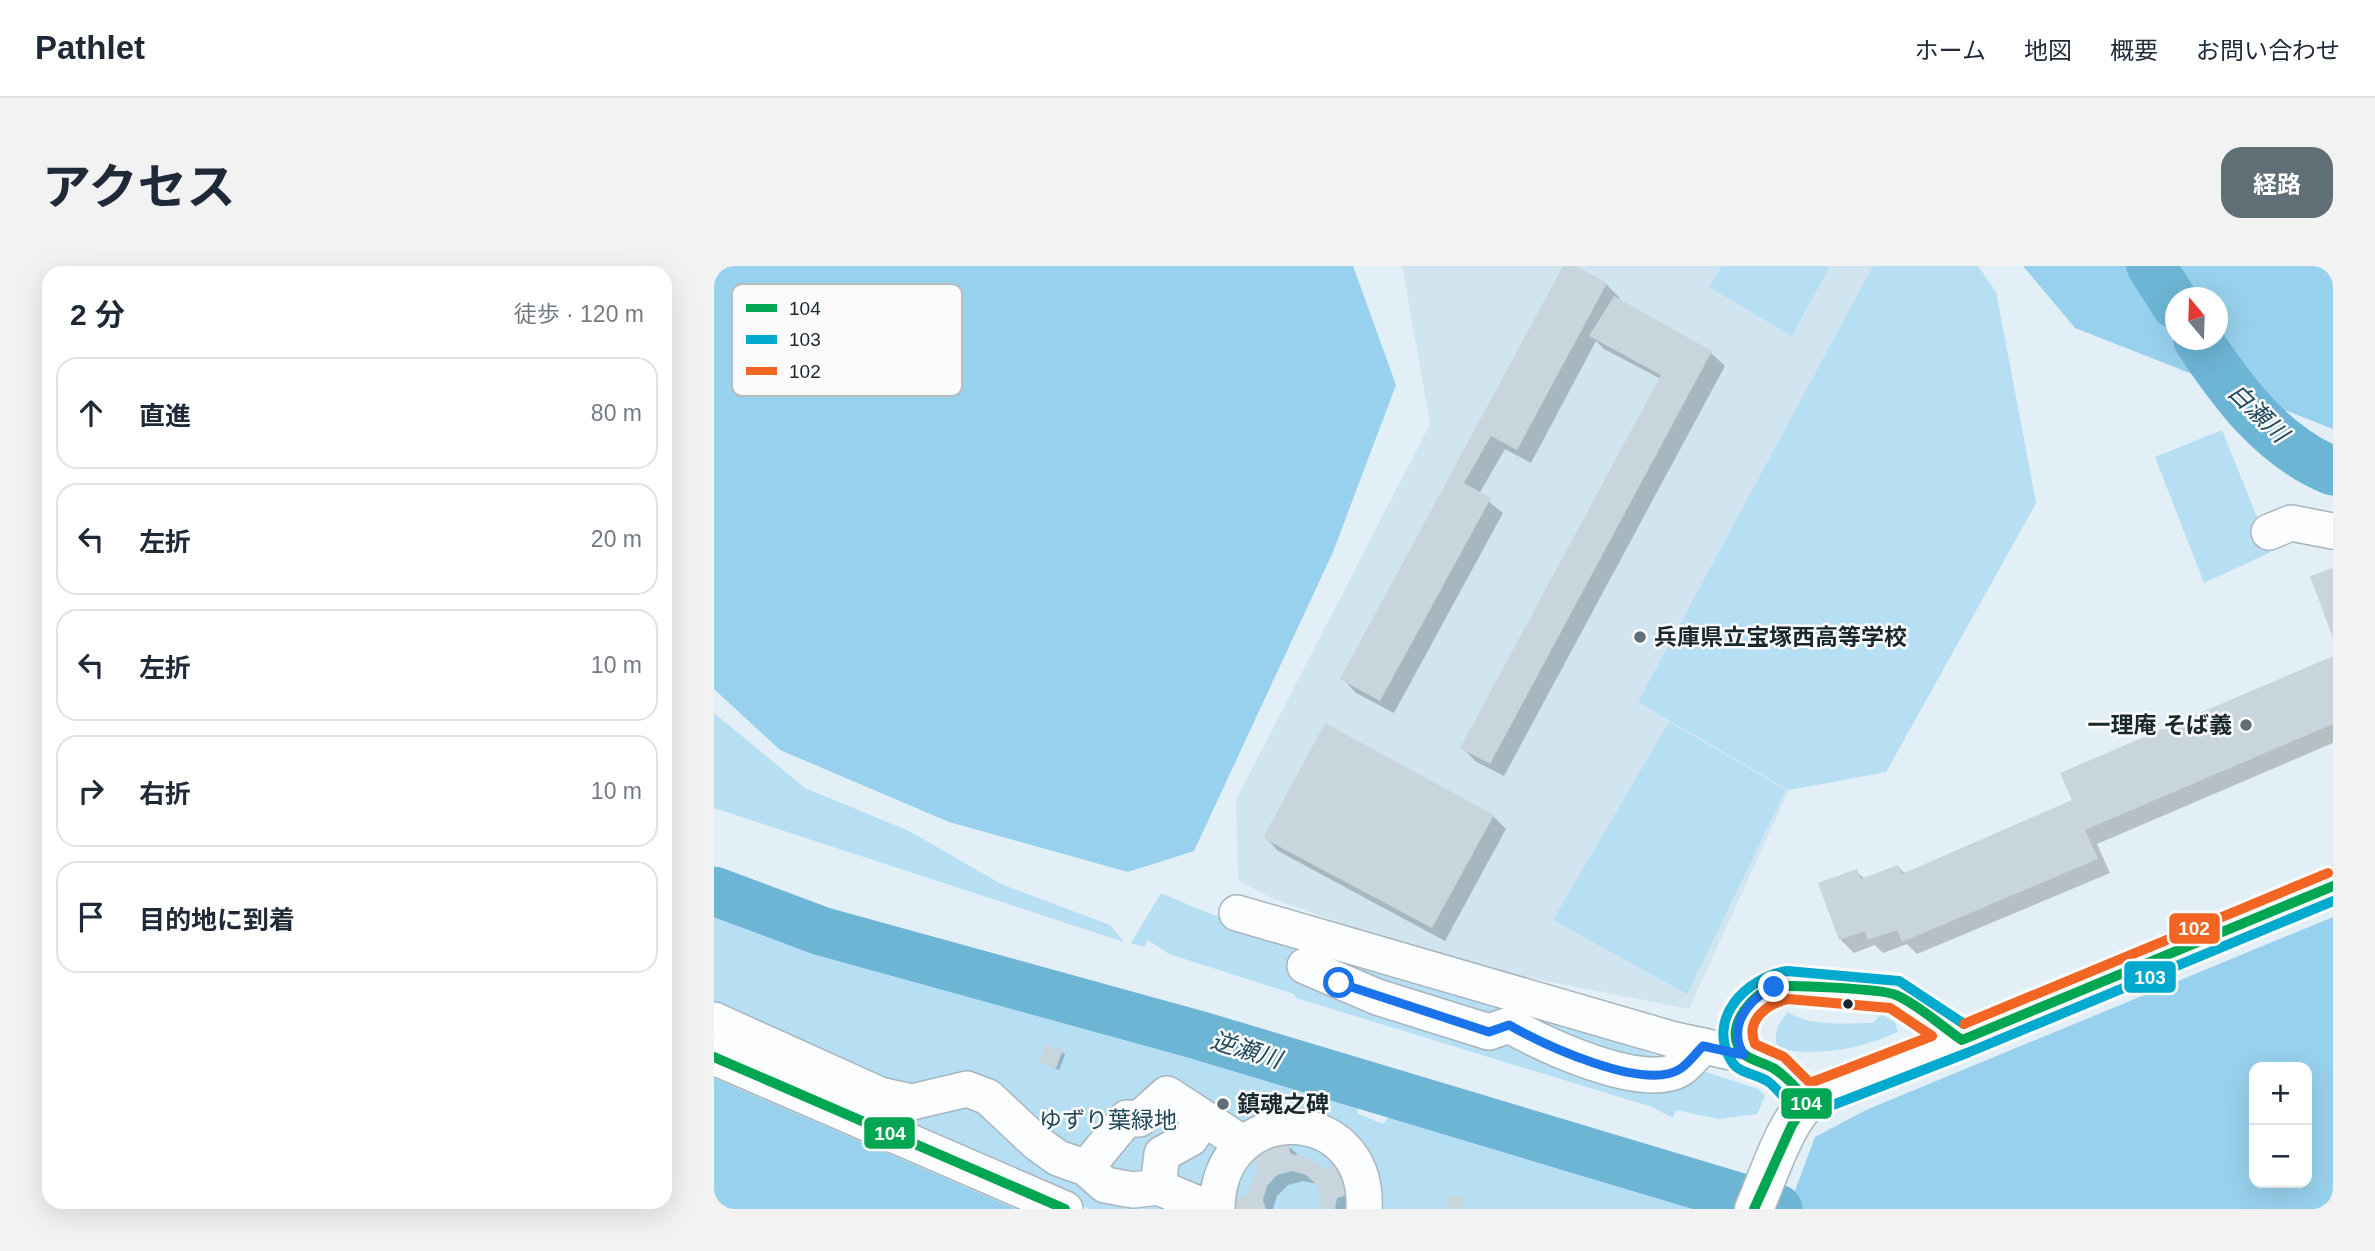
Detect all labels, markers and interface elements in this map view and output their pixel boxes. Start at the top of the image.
text: Pathlet [35,29,145,66]
text: ホーム [1915,37,1986,64]
text: 地図 [2024,37,2072,64]
text: 概要 [2110,37,2158,64]
text: お問い合わせ [2196,37,2340,64]
button: 経路 [2221,147,2333,218]
text: アクセス [42,160,236,214]
legend [732,284,962,396]
north arrow [2165,287,2228,350]
text: 2 分 [70,298,125,331]
text: 104 [789,298,821,319]
text: 徒歩 · 120 m [514,301,644,327]
text: 103 [789,329,821,350]
text: 102 [789,361,821,382]
water label: 白瀬川 [2223,378,2296,449]
icon: ahead [72,394,110,432]
text: 80 m [591,400,642,426]
text: 直進 [139,401,191,431]
icon: left [72,520,110,558]
text: 20 m [591,526,642,552]
text: 左折 [139,527,191,557]
place label: 兵庫県立宝塚西高等学校 [1654,624,1907,650]
marker: 兵庫県立宝塚西高等学校 [1632,629,1648,645]
icon: left [72,646,110,684]
text: 10 m [591,652,642,678]
text: 左折 [139,653,191,683]
place label: 一理庵 そば義 [2088,712,2232,738]
marker: 一理庵 そば義 [2238,717,2254,733]
icon: right [72,772,110,810]
text: 10 m [591,778,642,804]
text: 右折 [139,779,191,809]
icon: arrive [72,898,110,936]
text: 目的地に到着 [139,905,295,935]
line badge: 102 [2168,912,2221,945]
text: 102 [2178,918,2210,939]
line badge: 103 [2123,960,2177,994]
route start [1323,967,1354,998]
text: 103 [2134,967,2166,988]
route end [1758,971,1789,1002]
unlabelled marker [1841,997,1855,1011]
water label: 逆瀬川 [1208,1026,1287,1074]
map controls [2249,1062,2312,1188]
button: + [2249,1062,2312,1125]
line badge: 104 [1780,1087,1833,1120]
place label: 鎮魂之碑 [1237,1091,1329,1117]
text: 104 [1790,1093,1822,1114]
marker: 鎮魂之碑 [1215,1096,1231,1112]
park label: ゆずり葉緑地 [1039,1107,1177,1133]
line badge: 104 [863,1116,916,1150]
text: 104 [874,1123,906,1144]
button: − [2249,1125,2312,1188]

